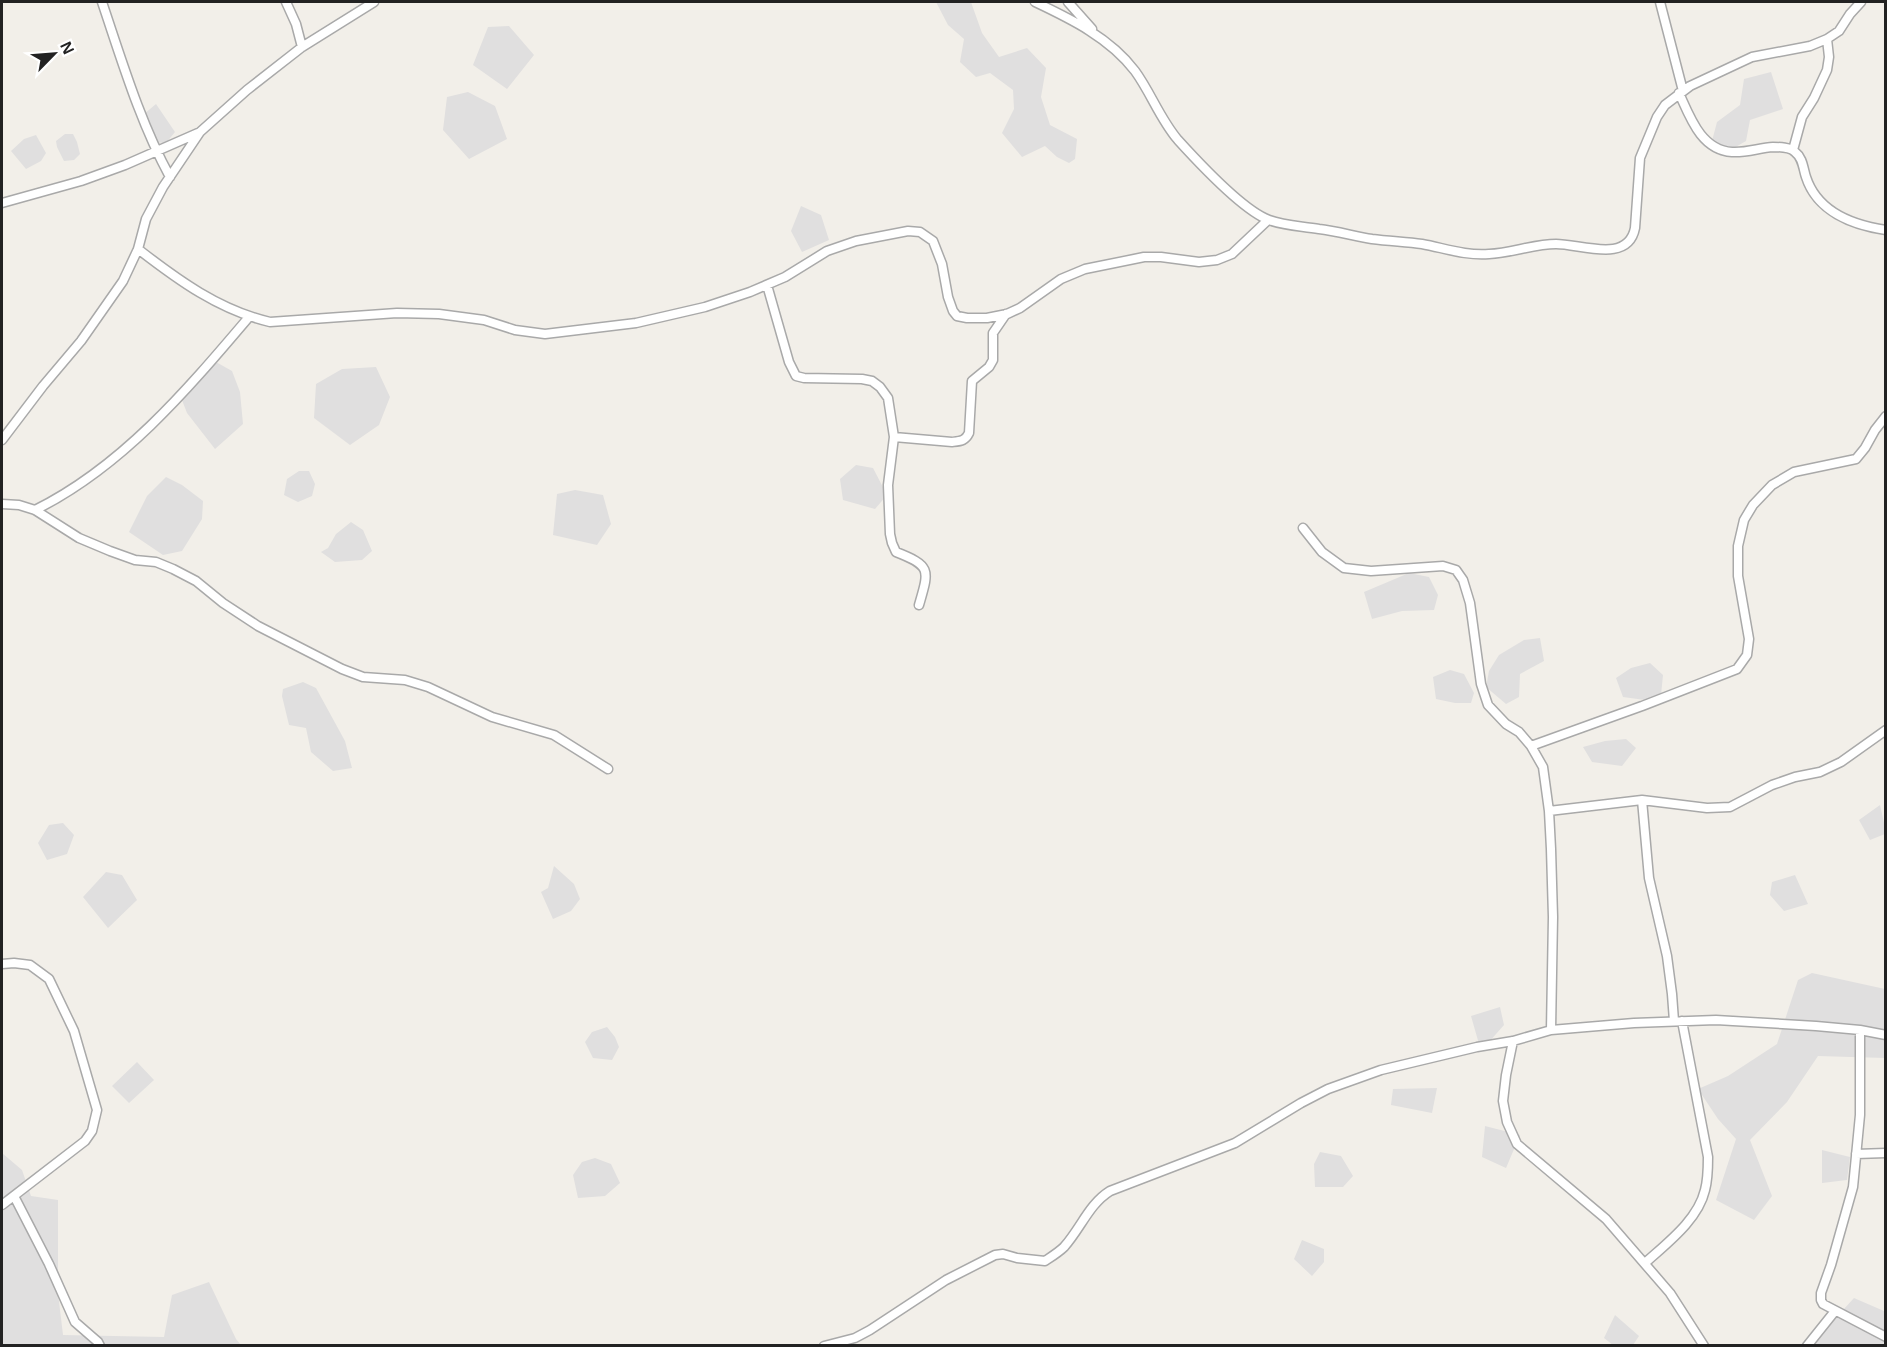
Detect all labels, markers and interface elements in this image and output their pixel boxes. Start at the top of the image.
north arrow [24,24,84,84]
text: N [57,39,77,57]

